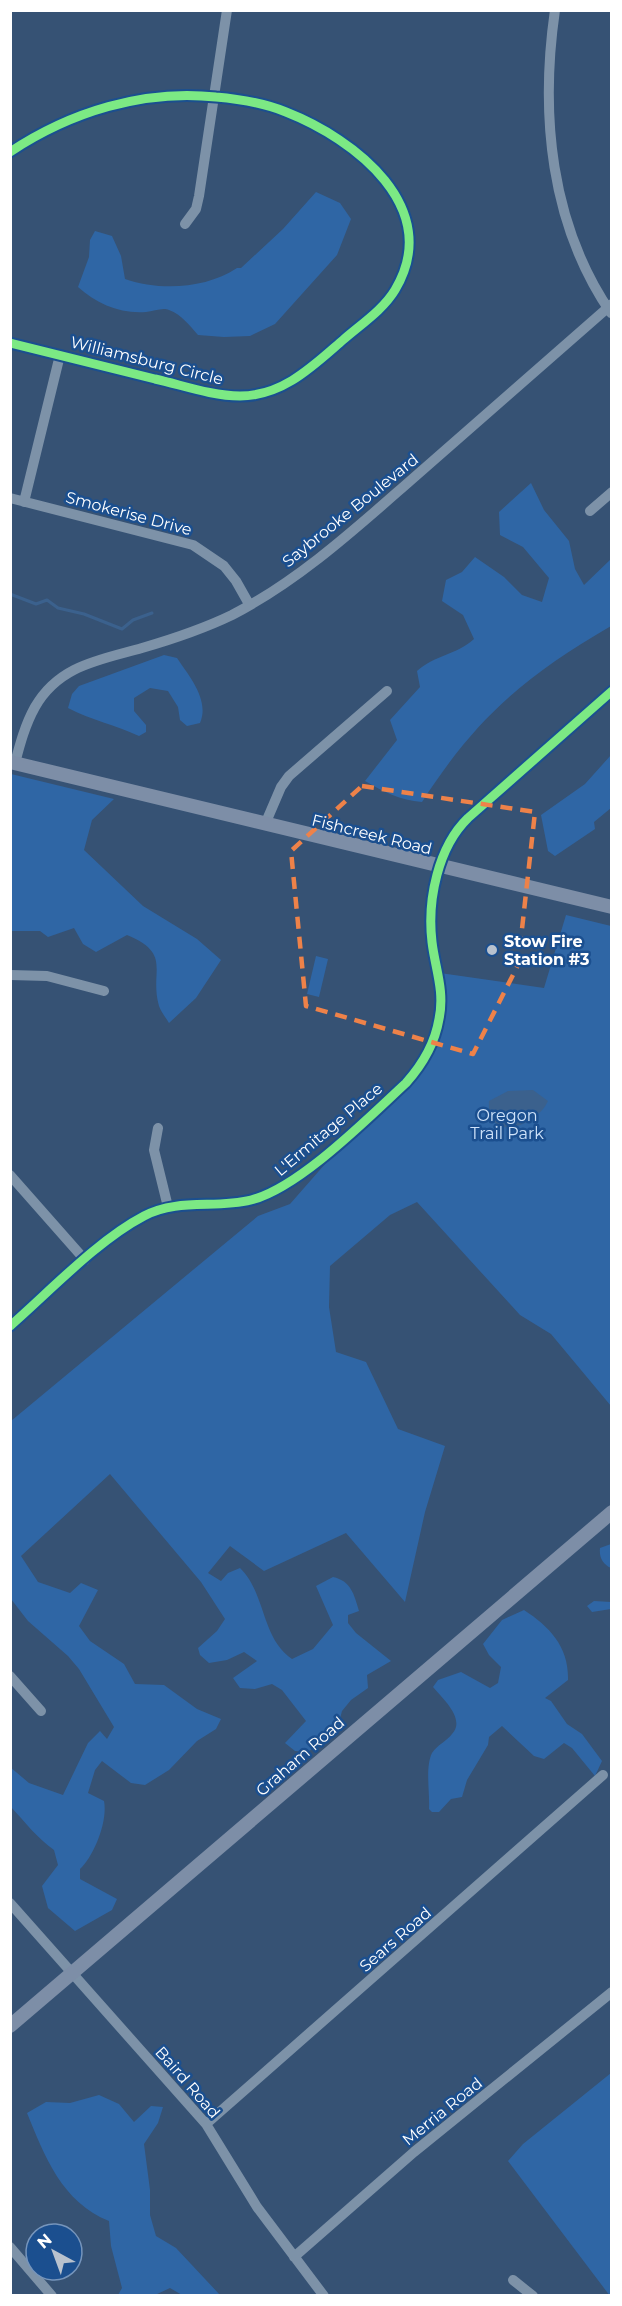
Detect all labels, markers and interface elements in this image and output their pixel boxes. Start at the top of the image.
street label: Williamsburg Circle [69,332,225,389]
street label: Saybrooke Boulevard [279,450,422,571]
street label: Smokerise Drive [64,487,194,539]
street label: Fishcreek Road [310,810,434,859]
place label: Stow Fire Station #3 [504,932,590,969]
marker: Stow Fire Station #3 [485,943,499,957]
street label: L'Ermitage Place [271,1079,386,1180]
park label: Oregon Trail Park [470,1106,544,1143]
street label: Graham Road [252,1713,348,1800]
street label: Sears Road [356,1903,435,1976]
street label: Baird Road [151,2043,224,2122]
street label: Merria Road [399,2073,486,2149]
north arrow [24,2222,84,2282]
text: N [33,2230,56,2252]

